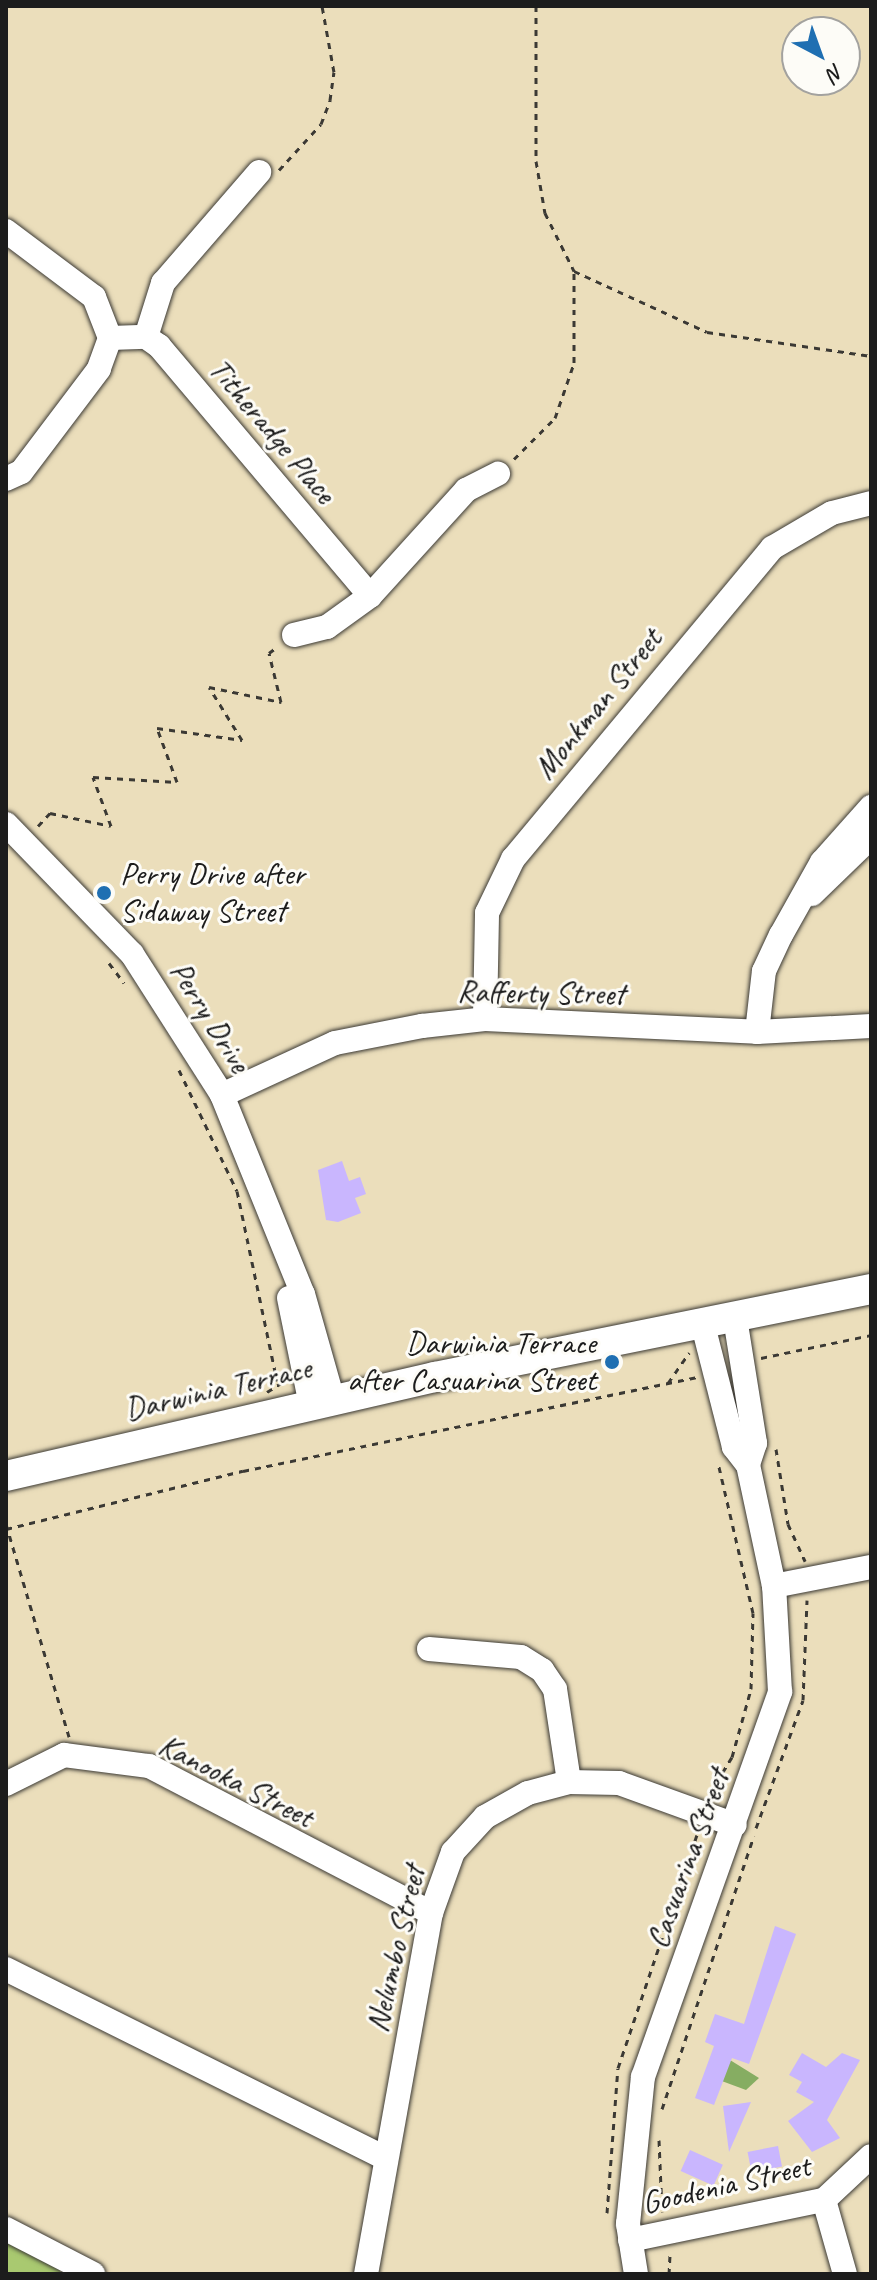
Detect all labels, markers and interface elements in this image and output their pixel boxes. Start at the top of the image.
north arrow [781,16,861,96]
text: N [821,58,850,88]
street label: Titheradge Place [200,350,344,512]
street label: Monkman Street [525,621,671,787]
place label: Perry Drive after Sidaway Street [120,856,306,931]
marker: Perry Drive after Sidaway Street [95,884,113,902]
street label: Perry Drive [161,954,259,1080]
street label: Rafferty Street [457,972,625,1014]
place label: Darwinia Terrace after Casuarina Street [347,1325,596,1400]
street label: Darwinia Terrace [122,1349,314,1429]
marker: Darwinia Terrace after Casuarina Street [603,1353,621,1371]
street label: Kanooka Street [152,1726,320,1836]
street label: Casuarina Street [638,1765,738,1953]
street label: Nelumbo Street [358,1862,434,2036]
street label: Goodenia Street [638,2147,814,2223]

